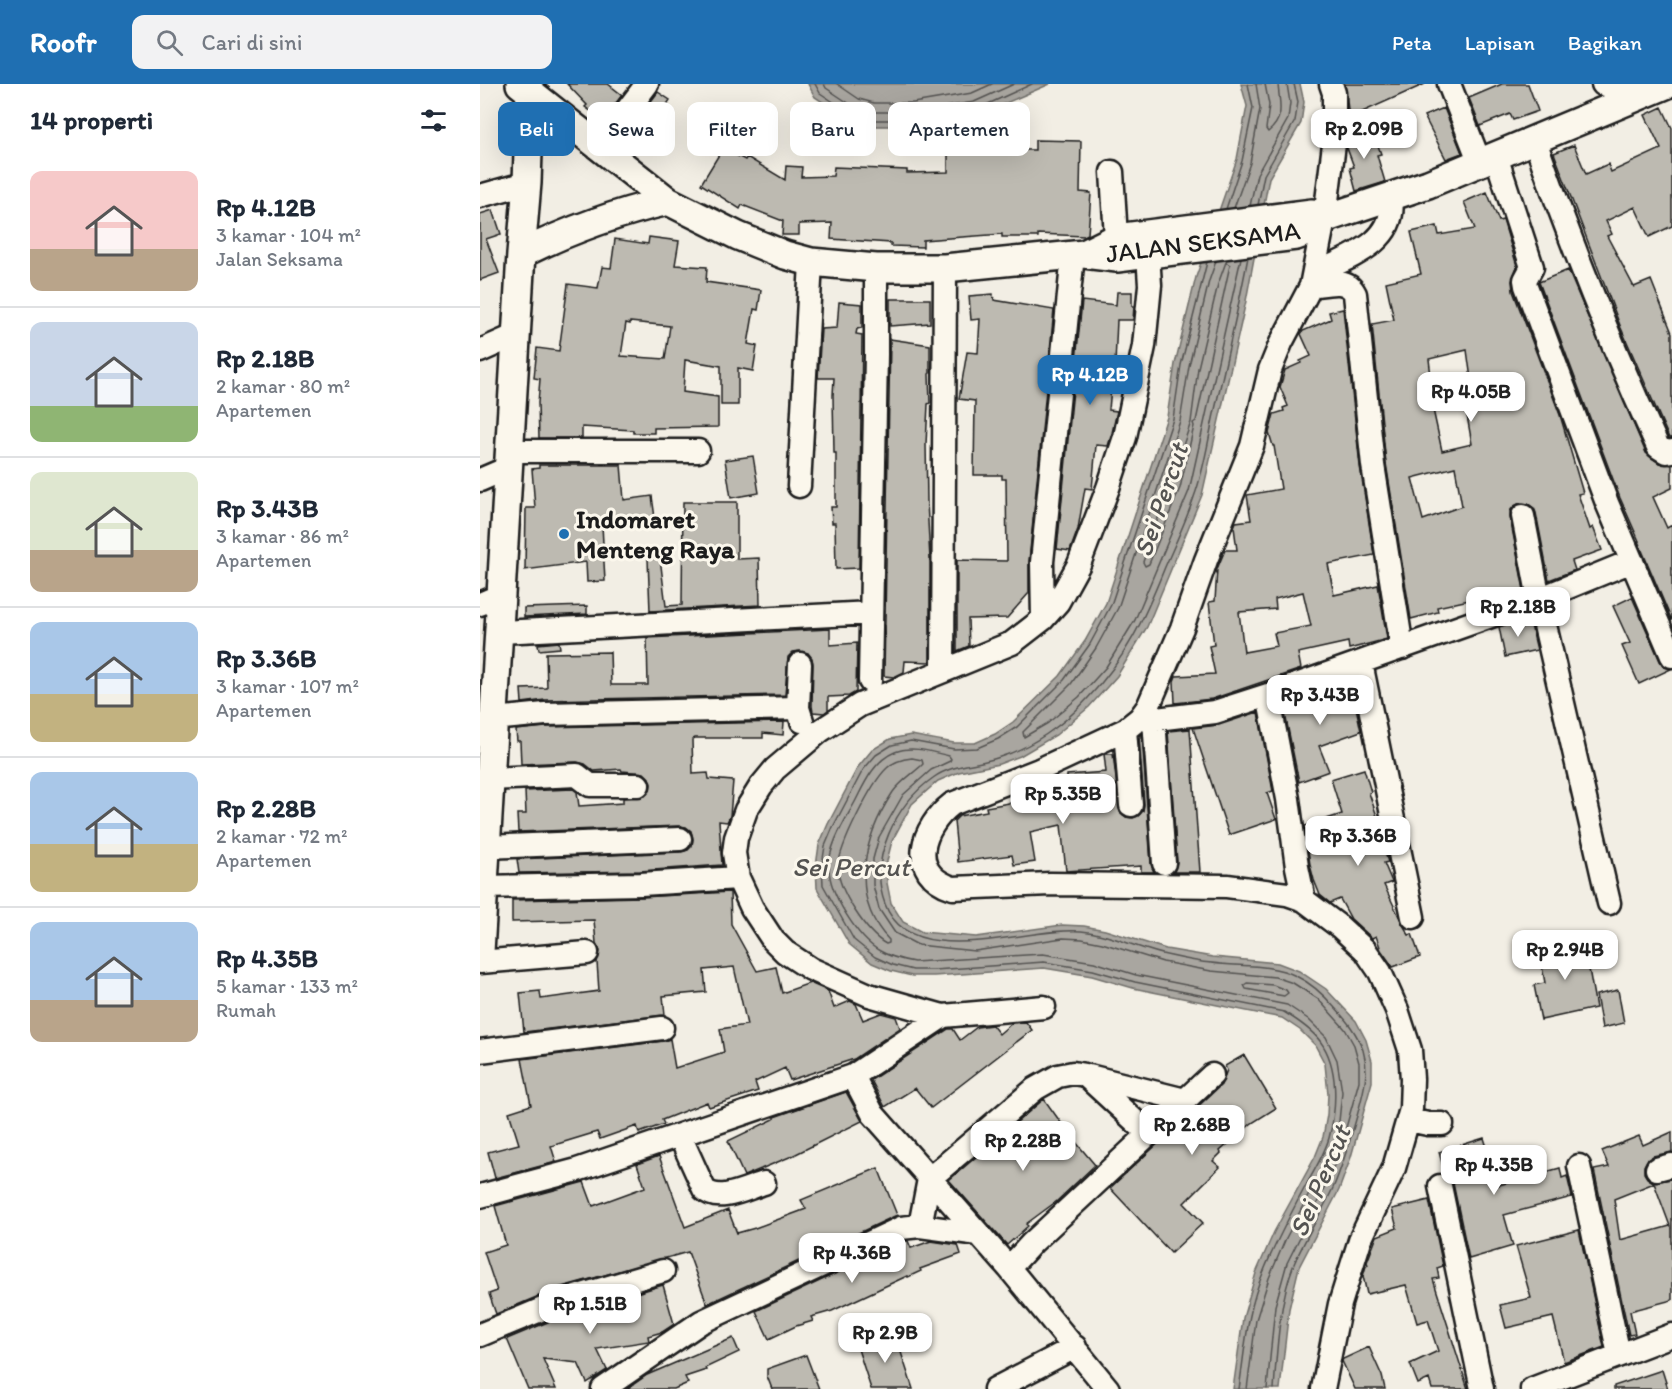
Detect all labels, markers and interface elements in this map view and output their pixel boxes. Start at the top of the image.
search box [132,15,552,69]
text: Roofr [30,25,96,59]
icon: search [153,26,186,59]
text: Cari di sini [201,29,302,56]
text: Peta [1392,30,1432,55]
text: Lapisan [1465,30,1535,55]
text: Bagikan [1568,30,1642,55]
chip: Beli [498,102,575,156]
chip: Sewa [587,102,675,156]
chip: Filter [687,102,778,156]
chip: Baru [790,102,876,156]
chip: Apartemen [888,102,1030,156]
text: 14 properti [30,104,153,136]
icon: filters [417,104,450,137]
pin: Rp 2.09B [1302,109,1426,160]
text: Rp 2.09B [1325,116,1403,140]
text: Rp 4.12B [216,191,316,223]
icon: home [78,195,150,267]
street label: JALAN SEKSAMA [1104,214,1302,270]
text: 3 kamar · 104 m² [216,223,361,247]
text: Jalan Seksama [216,247,343,271]
text: Rp 2.18B [216,342,315,374]
icon: home [78,346,150,418]
pin: Rp 4.12B [1028,355,1152,406]
text: Rp 4.12B [1052,362,1128,386]
pin: Rp 4.05B [1409,372,1533,423]
text: 2 kamar · 80 m² [216,374,350,398]
text: Rp 4.05B [1431,379,1511,403]
text: Apartemen [216,398,311,422]
water label: Sei Percut [1126,436,1196,561]
text: Rp 3.43B [216,492,318,524]
icon: home [78,496,150,568]
place label: Indomaret Menteng Raya [576,503,735,565]
text: 3 kamar · 86 m² [216,524,349,548]
marker: Indomaret Menteng Raya [557,527,571,541]
text: Apartemen [216,548,311,572]
pin: Rp 2.18B [1456,587,1580,638]
text: Rp 2.18B [1480,594,1556,618]
text: Rp 3.36B [216,642,317,674]
icon: home [78,646,150,718]
text: 3 kamar · 107 m² [216,674,359,698]
pin: Rp 3.43B [1258,675,1382,726]
text: Rp 3.43B [1281,682,1359,706]
text: Apartemen [216,698,311,722]
pin: Rp 5.35B [1001,774,1125,825]
text: Rp 5.35B [1025,781,1101,805]
text: Rp 2.28B [216,792,316,824]
icon: home [78,796,150,868]
pin: Rp 3.36B [1296,816,1420,867]
text: Rp 3.36B [1319,823,1397,847]
text: 2 kamar · 72 m² [216,824,347,848]
text: Apartemen [216,848,311,872]
water label: Sei Percut [792,850,913,883]
pin: Rp 2.94B [1503,930,1627,981]
text: Rp 2.94B [1526,937,1604,961]
text: Rp 4.35B [216,942,318,974]
icon: home [78,946,150,1018]
text: 5 kamar · 133 m² [216,974,358,998]
text: Rumah [216,998,276,1022]
pin: Rp 2.68B [1130,1105,1254,1156]
text: Rp 2.68B [1153,1112,1231,1136]
water label: Sei Percut [1281,1118,1359,1241]
pin: Rp 2.28B [961,1121,1085,1172]
text: Rp 2.28B [985,1128,1062,1152]
pin: Rp 4.35B [1432,1145,1556,1196]
text: Rp 4.35B [1455,1152,1533,1176]
pin: Rp 4.36B [790,1233,914,1284]
text: Rp 4.36B [813,1240,891,1264]
pin: Rp 1.51B [528,1284,652,1335]
text: Rp 1.51B [553,1291,627,1315]
pin: Rp 2.9B [830,1313,940,1364]
text: Rp 2.9B [852,1320,918,1344]

